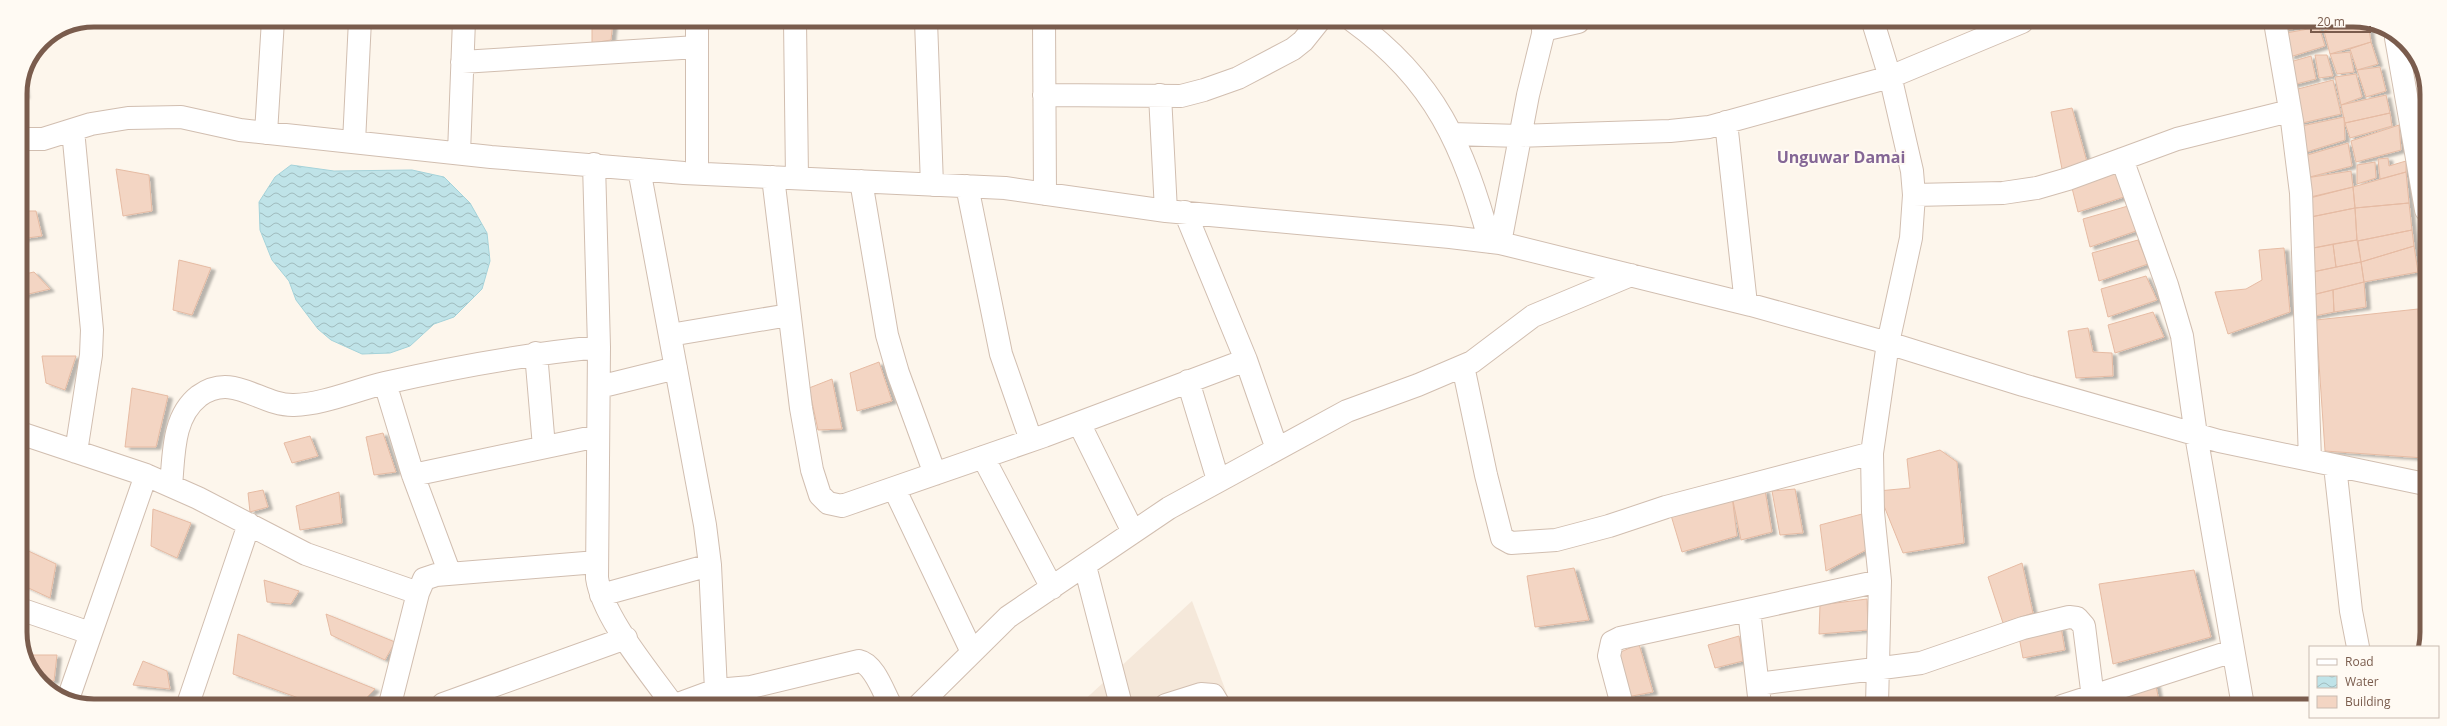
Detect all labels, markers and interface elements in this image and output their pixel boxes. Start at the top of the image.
scale bar [2311,8,2370,34]
text: 20 m [2317,13,2345,30]
district label: Unguwar Damai [1777,146,1905,168]
legend [2309,646,2439,718]
text: Road [2345,653,2374,670]
text: Water [2345,673,2379,690]
text: Building [2345,693,2391,710]

